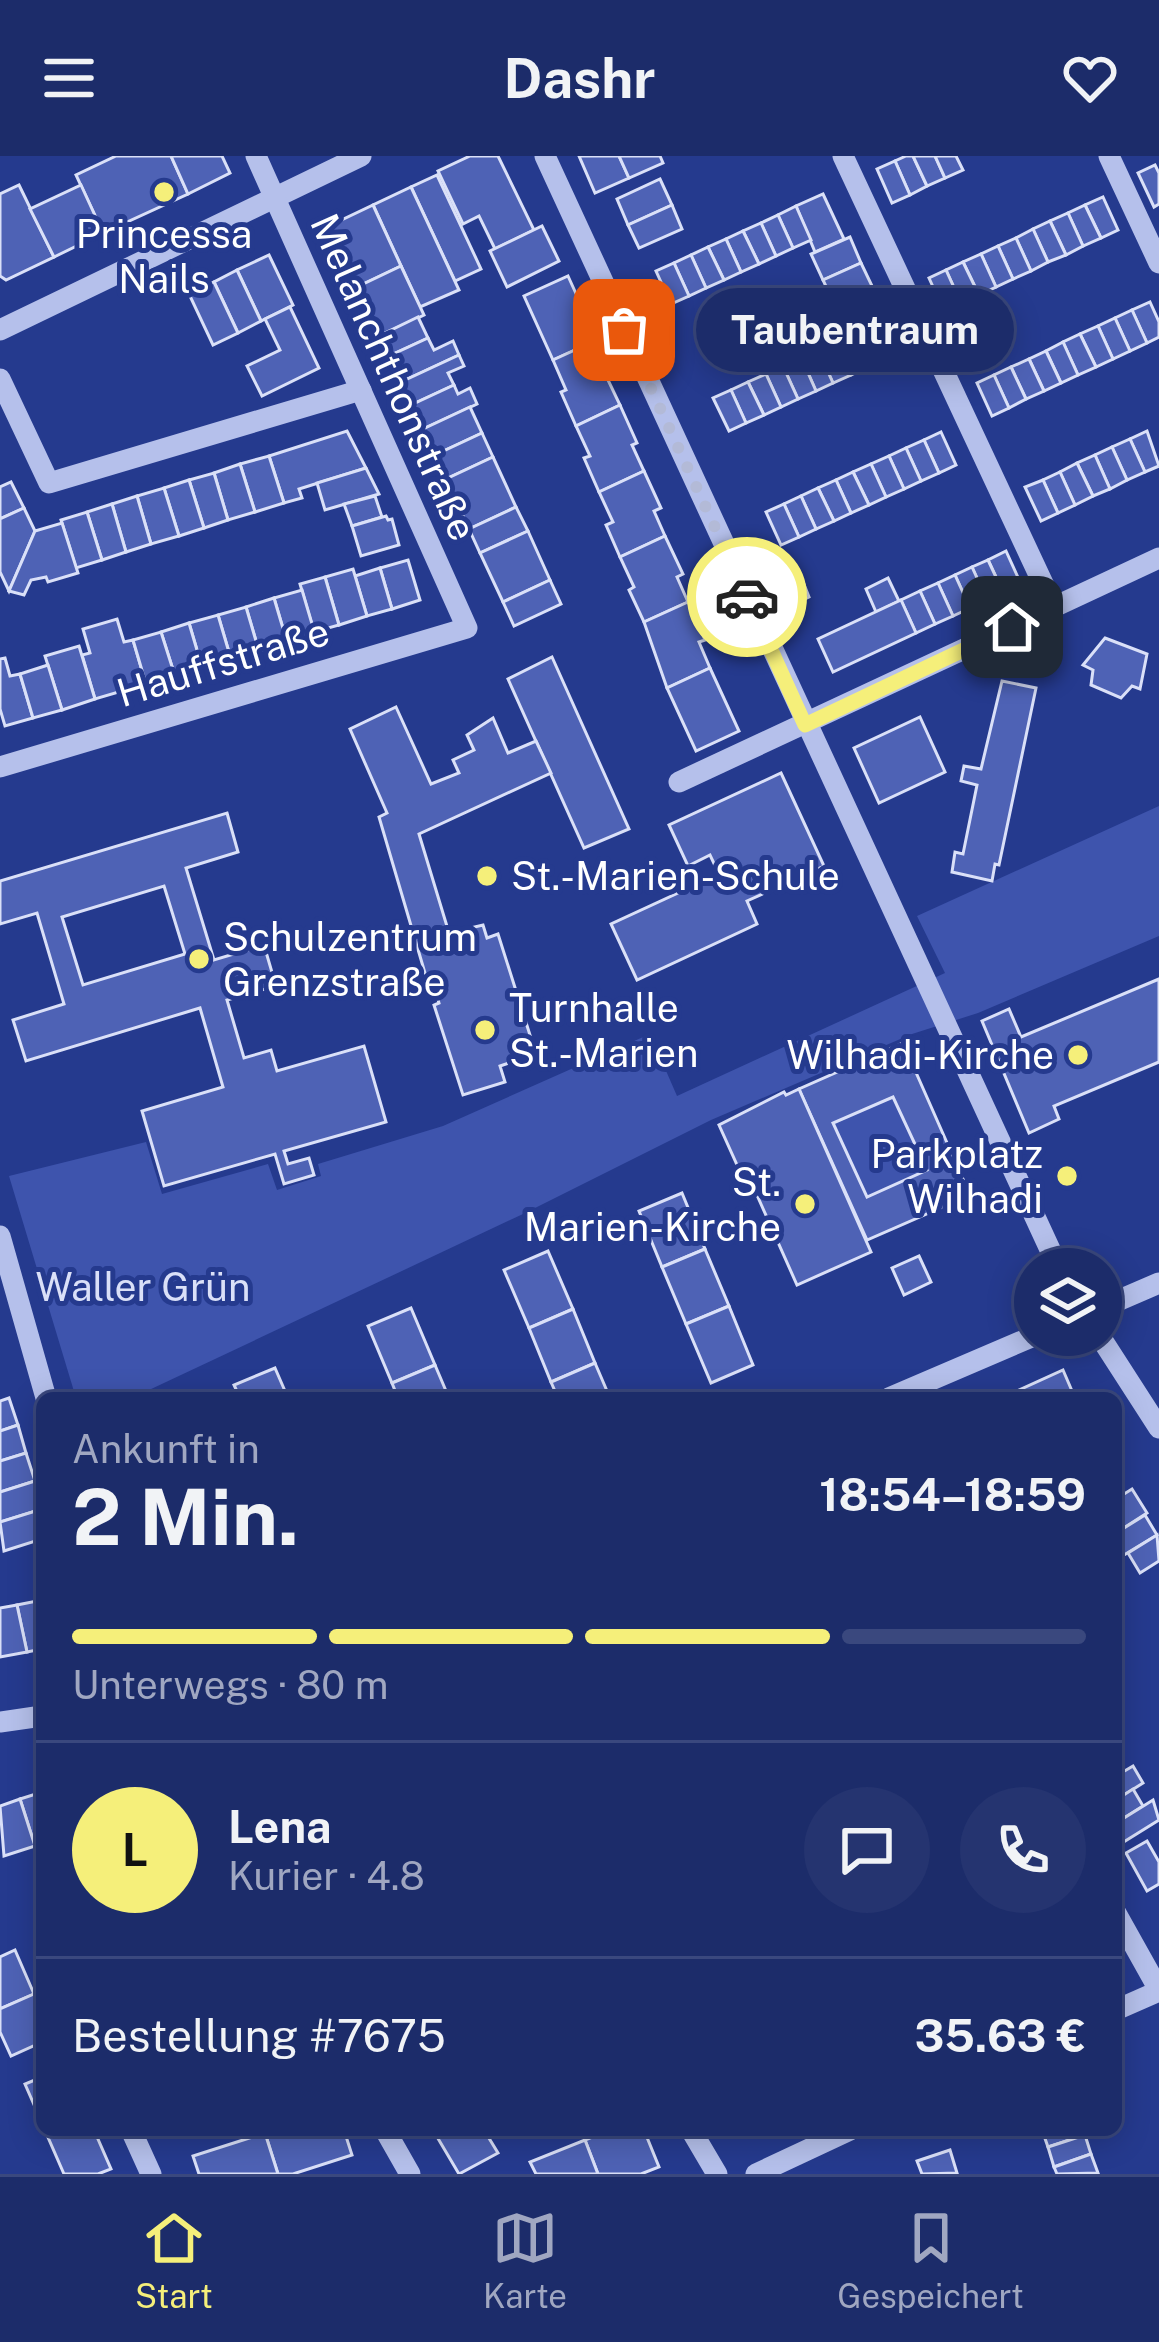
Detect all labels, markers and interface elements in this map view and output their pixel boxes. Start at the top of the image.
icon: menu [36,45,102,111]
icon: heart [1057,45,1123,111]
text: Dashr [504,47,655,110]
marker: Princessa Nails [151,179,177,205]
street label: Melanchthonstraße [301,207,487,547]
place label: Princessa Nails [76,211,252,302]
pin [573,279,675,381]
callout: Taubentraum [696,288,1014,372]
icon: bag [591,297,657,363]
text: Taubentraum [731,307,979,353]
courier [687,537,807,657]
icon: car [714,564,780,630]
pin [961,576,1063,678]
icon: home [979,594,1045,660]
street label: Hauffstraße [111,608,335,716]
place label: St.-Marien-Schule [511,853,840,899]
marker: St.-Marien-Schule [474,863,500,889]
place label: Schulzentrum Grenzstraße [223,914,477,1005]
marker: Schulzentrum Grenzstraße [186,946,212,972]
place label: Turnhalle St.-Marien [509,985,699,1076]
marker: Turnhalle St.-Marien [472,1017,498,1043]
place label: Wilhadi-Kirche [786,1032,1054,1078]
marker: Wilhadi-Kirche [1065,1042,1091,1068]
place label: Parkplatz Wilhadi [870,1131,1043,1222]
place label: St. Marien-Kirche [524,1159,781,1250]
marker: Parkplatz Wilhadi [1054,1163,1080,1189]
marker: St. Marien-Kirche [792,1191,818,1217]
map controls [1014,1248,1122,1356]
button: layers [1014,1248,1122,1356]
park label: Waller Grün [35,1264,251,1310]
text: Ankunft in [72,1426,260,1472]
text: 18:54–18:59 [819,1468,1086,1521]
text: 2 Min. [72,1471,299,1563]
text: Unterwegs · 80 m [72,1662,388,1708]
button: chat [804,1787,930,1913]
button: phone [960,1787,1086,1913]
text: Lena [228,1800,332,1853]
text: L [122,1823,148,1876]
text: Kurier · 4.8 [228,1853,425,1899]
text: Bestellung #7675 [72,2009,446,2062]
text: 35.63 € [915,2009,1086,2062]
tab: Start [135,2205,213,2315]
tab: Karte [483,2205,567,2315]
tab: Gespeichert [837,2205,1024,2315]

